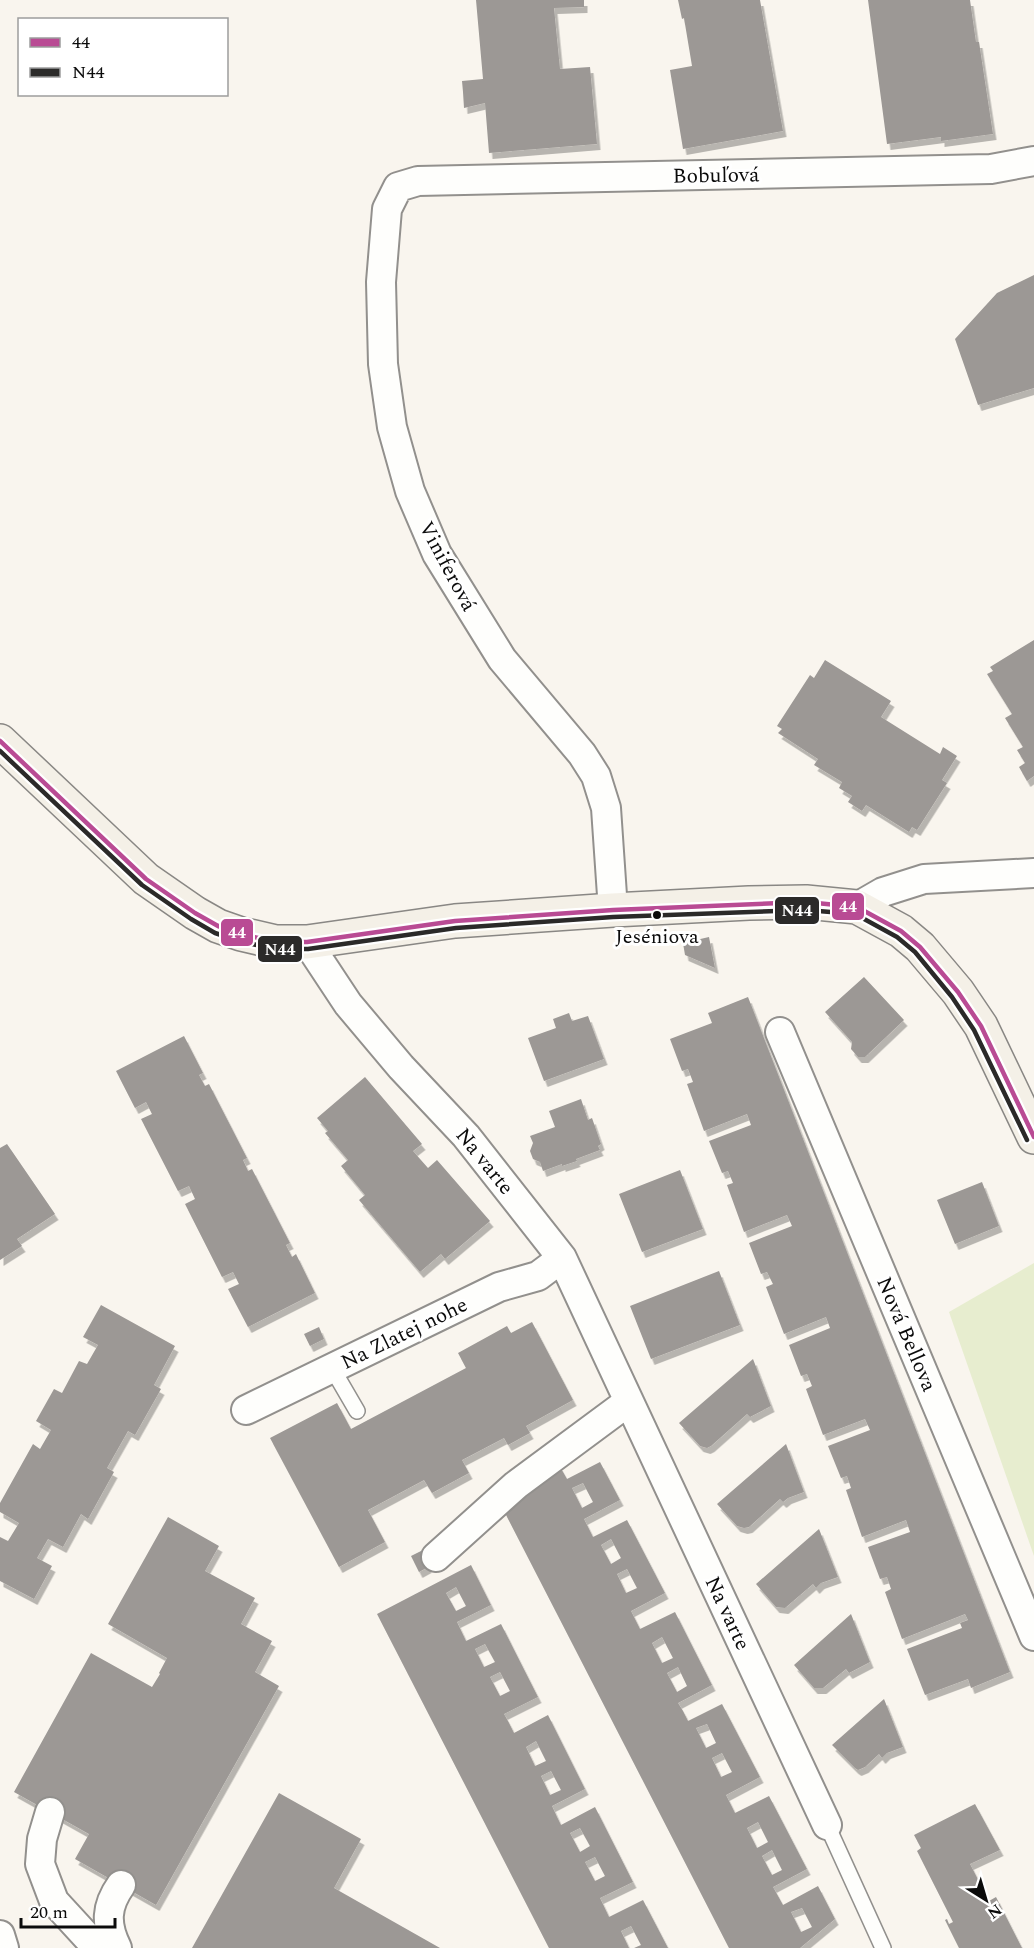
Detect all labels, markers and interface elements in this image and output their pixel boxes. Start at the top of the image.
legend [18,18,228,96]
text: 44 [72,29,90,56]
text: N44 [72,59,104,86]
street label: Bobuľová [672,159,760,193]
street label: Viniferová [410,516,485,618]
line badge: 44 [831,892,865,921]
text: 44 [839,895,857,919]
line badge: N44 [774,896,820,925]
text: N44 [781,899,813,923]
marker: Jeséniova [651,909,663,921]
line badge: 44 [220,918,254,947]
text: 44 [228,921,246,945]
place label: Jeséniova [615,922,699,952]
line badge: N44 [257,935,303,963]
text: N44 [264,938,296,962]
street label: Na varte [447,1121,521,1202]
street label: Nová Bellova [868,1272,945,1397]
street label: Na Zlatej nohe [336,1289,473,1378]
street label: Na varte [696,1571,758,1656]
north arrow [956,1870,1016,1930]
scale bar [21,1891,116,1929]
text: N [982,1898,1007,1925]
text: 20 m [30,1899,68,1926]

